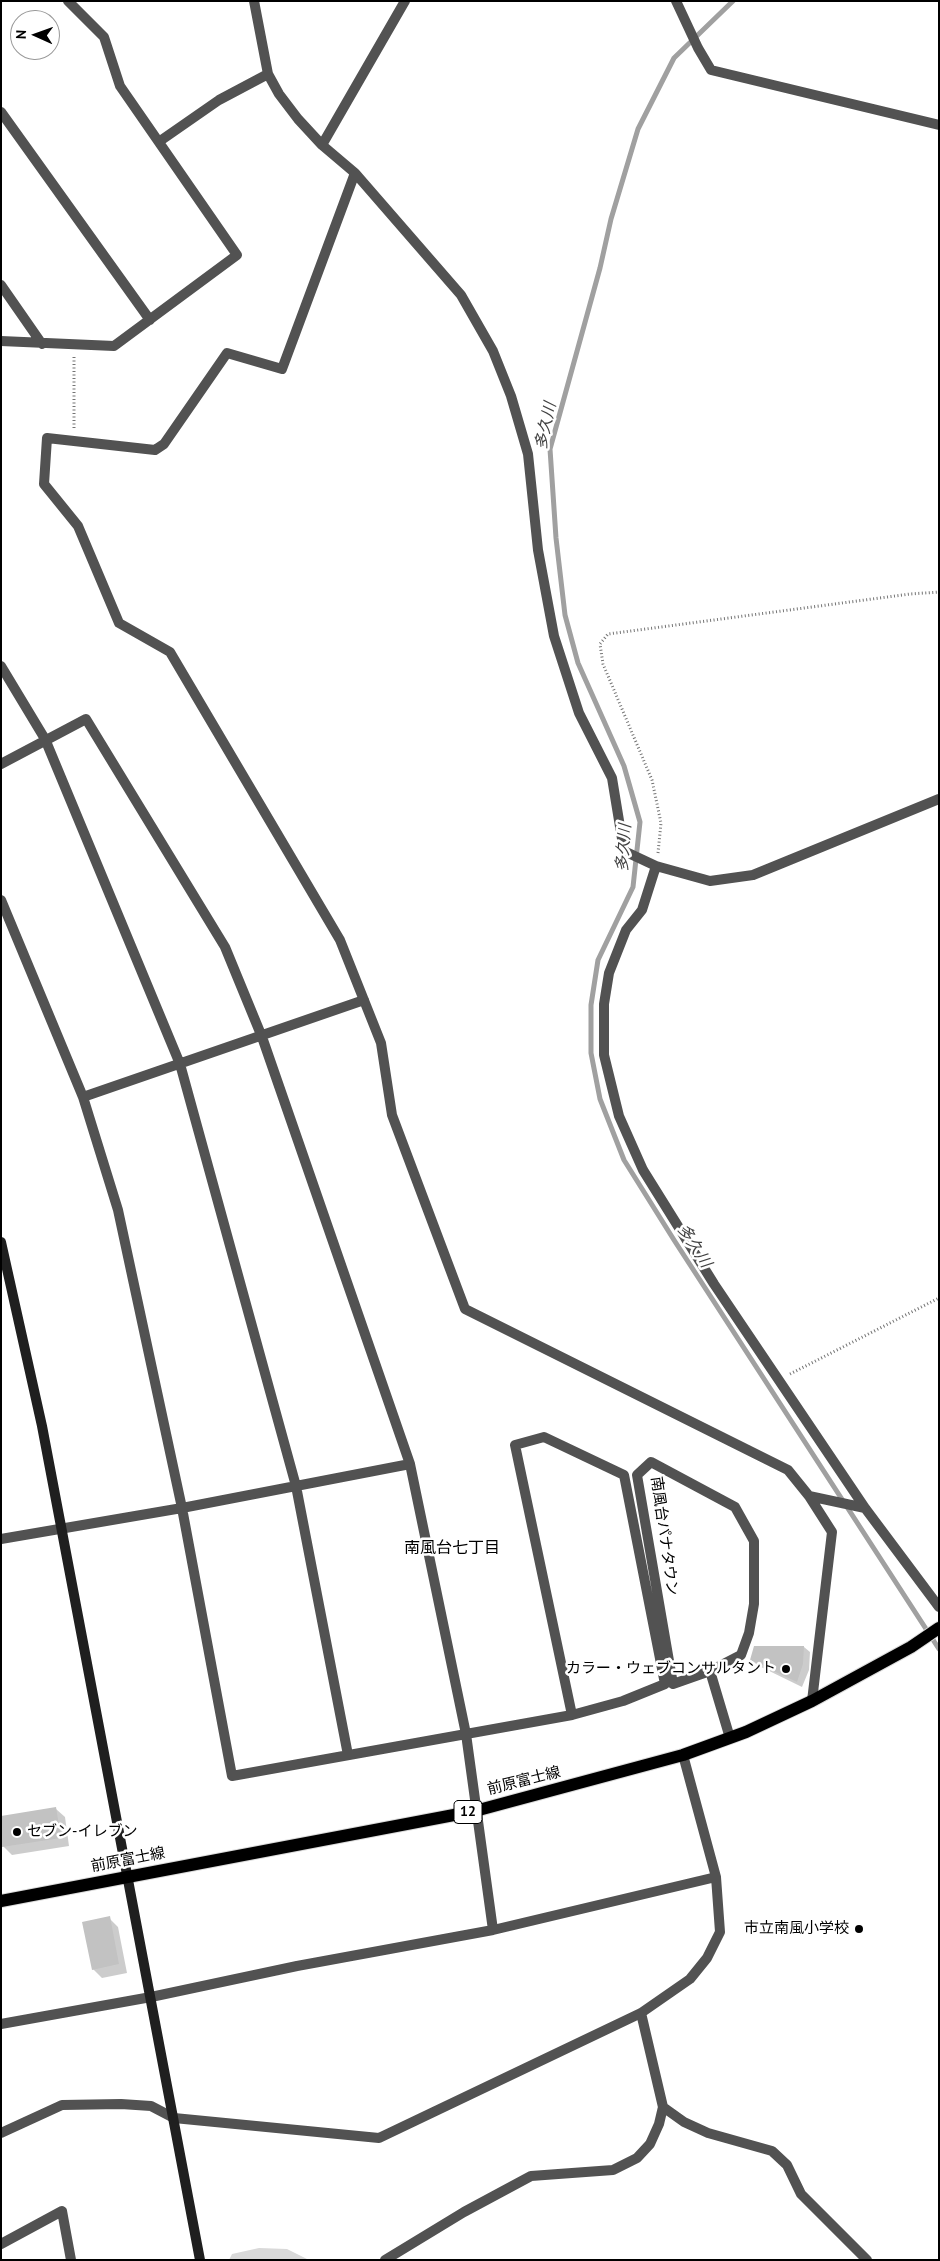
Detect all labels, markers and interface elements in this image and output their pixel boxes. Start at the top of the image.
north arrow [10,10,60,60]
text: N [12,30,30,39]
water label: 多久川 [532,401,560,451]
water label: 多久川 [613,823,635,873]
water label: 多久川 [673,1221,715,1271]
street label: 南風台パナタウン [647,1475,681,1597]
district label: 南風台七丁目 [404,1538,500,1558]
place label: カラー・ウェブコンサルタント [566,1660,776,1678]
marker: カラー・ウェブコンサルタント [780,1663,792,1675]
street label: 前原富士線 [485,1763,563,1799]
road number: 12 [454,1800,482,1824]
place label: セブン-イレブン [27,1823,137,1841]
marker: セブン-イレブン [11,1826,23,1838]
street label: 前原富士線 [89,1844,167,1876]
place label: 市立南風小学校 [744,1920,849,1938]
marker: 市立南風小学校 [853,1923,865,1935]

